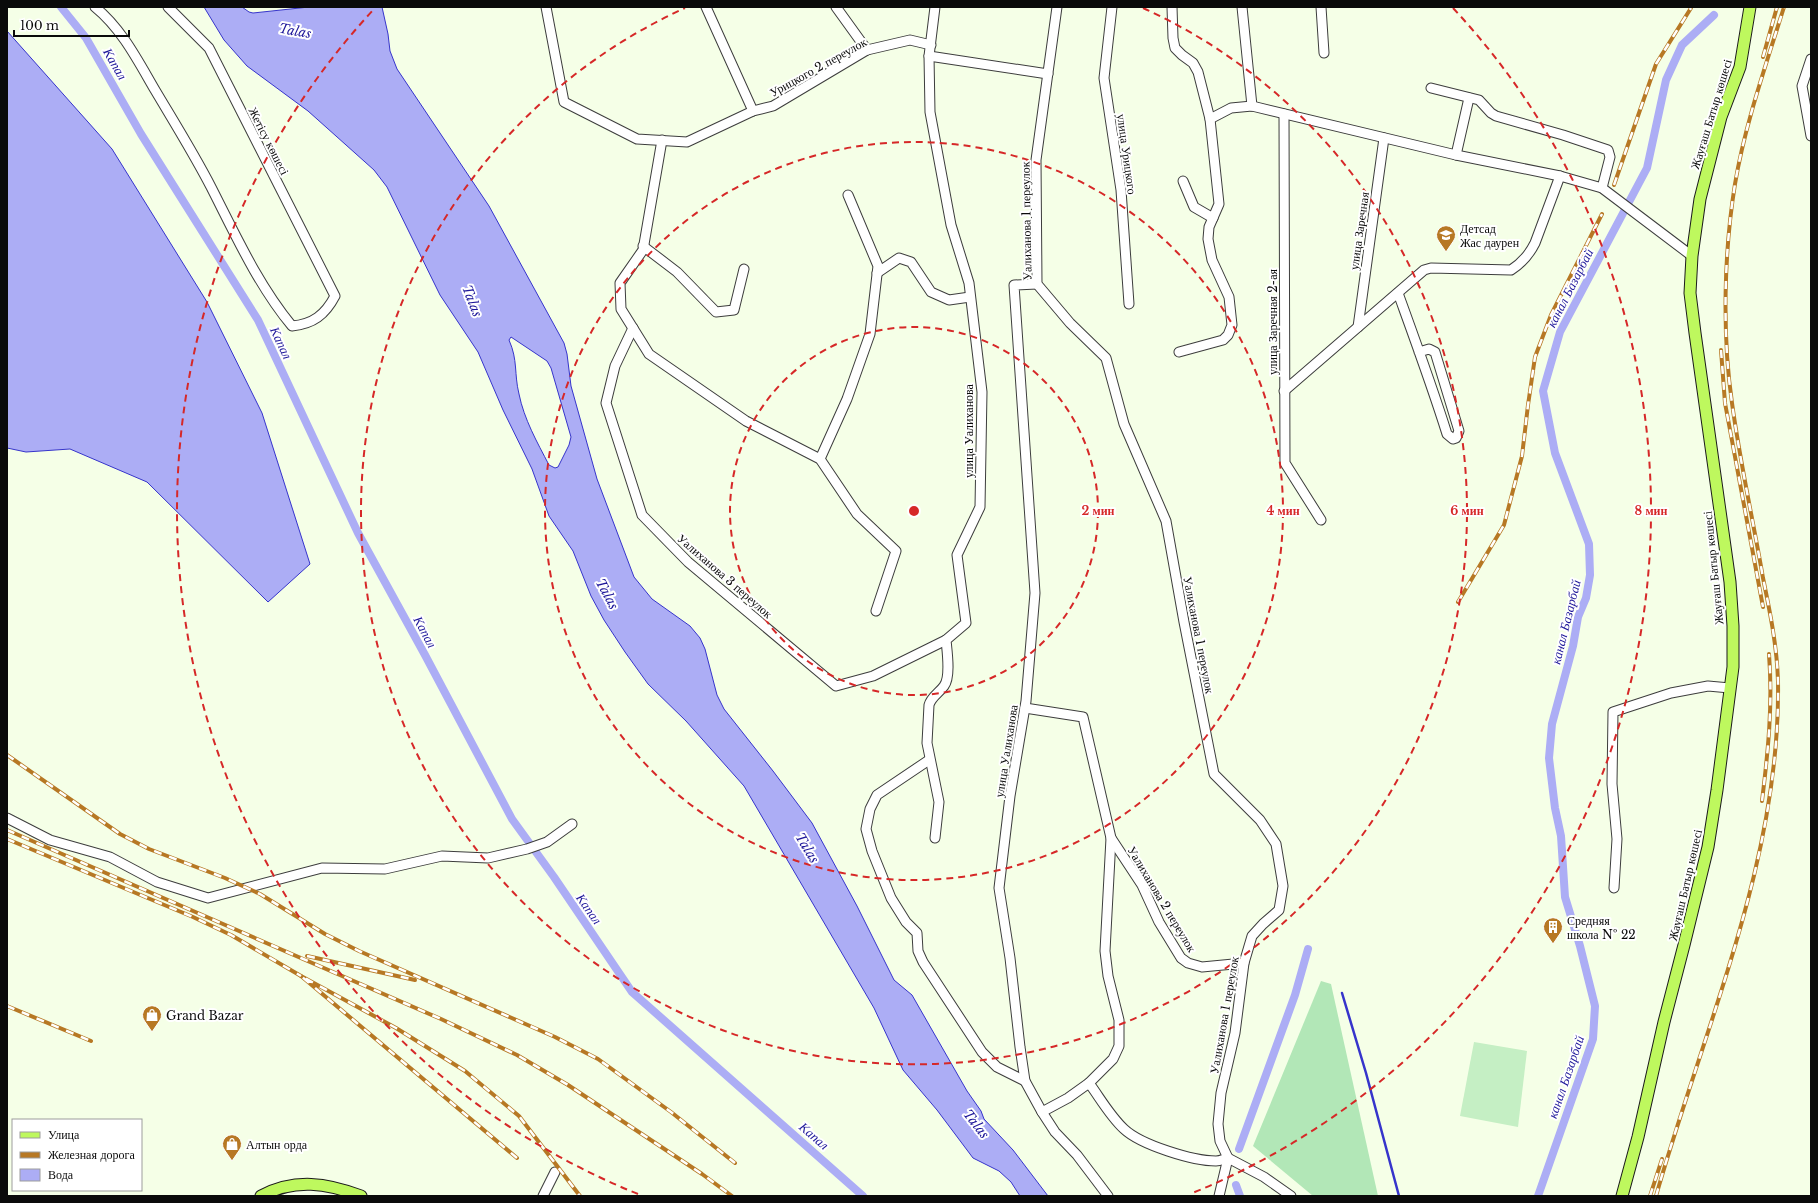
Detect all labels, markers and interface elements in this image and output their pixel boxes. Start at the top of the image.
scale bar [14,12,129,38]
text: 100 m [20,18,59,33]
water label: Talas [277,20,313,42]
street label: Урицкого 2 переулок [767,34,869,100]
water label: Капал [99,44,131,83]
street label: Жауғаш Батыр көшесі [1687,57,1735,171]
street label: Жетісу көшесі [246,105,293,178]
street label: улица Урицкого [1114,113,1140,195]
street label: Уалиханова 1 переулок [1017,161,1035,281]
street label: улица Заречная [1346,190,1372,271]
place label: Детсад Жас даурен [1460,221,1520,250]
school or university icon: Детсад Жас даурен [1435,224,1457,252]
water label: канал Базарбай [1543,245,1597,330]
street label: улица Заречная 2-ая [1265,269,1280,375]
water label: Talas [458,283,486,319]
water label: Капал [266,323,296,362]
street label: улица Уалиханова [961,383,976,478]
text: 2 мин [1081,503,1115,518]
text: 4 мин [1266,503,1300,518]
text: 6 мин [1450,503,1484,518]
text: 8 мин [1635,503,1667,518]
centre of rings [907,504,921,518]
street label: Жауғаш Батыр көшесі [1700,510,1726,626]
street label: Уалиханова 3 переулок [674,531,776,621]
street label: Уалиханова 1 переулок [1180,575,1218,695]
water label: Talas [592,576,622,612]
water label: канал Базарбай [1547,578,1585,666]
water label: Капал [409,612,441,651]
street label: улица Уалиханова [991,703,1021,799]
street label: Жауғаш Батыр көшесі [1665,827,1705,942]
water label: Talas [791,830,823,866]
street label: Уалиханова 2 переулок [1124,843,1200,955]
water label: Капал [572,889,606,928]
place label: Средняя школа № 22 [1567,913,1636,942]
building icon: Средняя школа № 22 [1542,916,1564,944]
street label: Уалиханова 1 переулок [1206,955,1242,1075]
shop icon: Grand Bazar [141,1004,163,1032]
place label: Grand Bazar [166,1008,244,1023]
water label: канал Базарбай [1544,1033,1588,1121]
water label: Talas [959,1106,993,1142]
water label: Капал [795,1118,833,1154]
legend [12,1119,142,1191]
text: Улица [48,1127,80,1142]
shop icon: Алтын орда [221,1133,243,1161]
place label: Алтын орда [246,1137,308,1152]
text: Железная дорога [48,1147,135,1162]
text: Вода [48,1167,74,1182]

